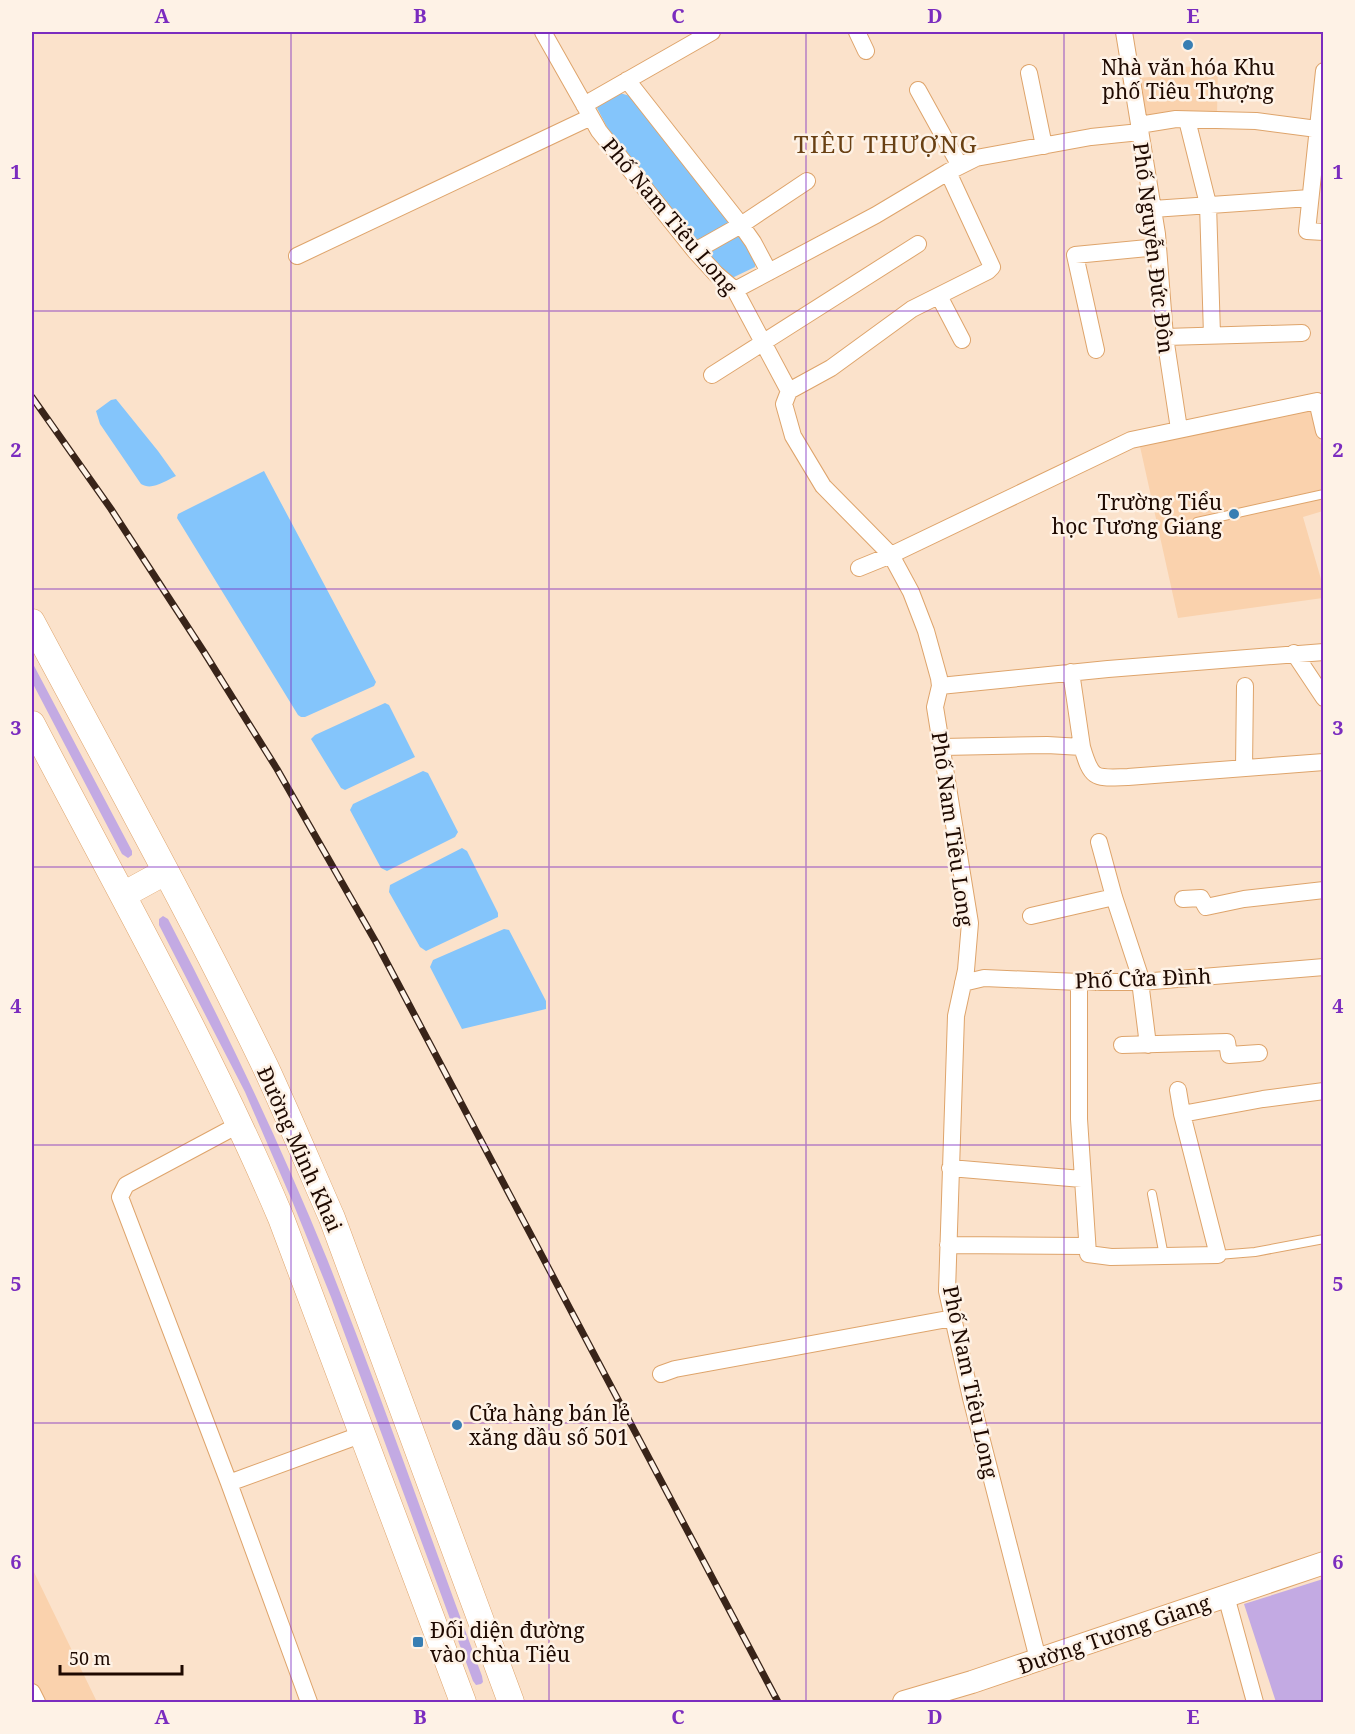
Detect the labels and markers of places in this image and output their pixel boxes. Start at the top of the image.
marker: Nhà văn hóa Khu phố Tiêu Thượng [1181,38,1195,52]
place label: Nhà văn hóa Khu phố Tiêu Thượng [1101,53,1275,105]
place label: Trường Tiểu học Tương Giang [1052,488,1223,540]
marker: Trường Tiểu học Tương Giang [1227,507,1241,521]
place label: Cửa hàng bán lẻ xăng dầu số 501 [469,1399,630,1451]
marker: Cửa hàng bán lẻ xăng dầu số 501 [450,1418,464,1432]
place label: Đối diện đường vào chùa Tiêu [430,1616,585,1668]
marker: Đối diện đường vào chùa Tiêu [411,1635,425,1649]

